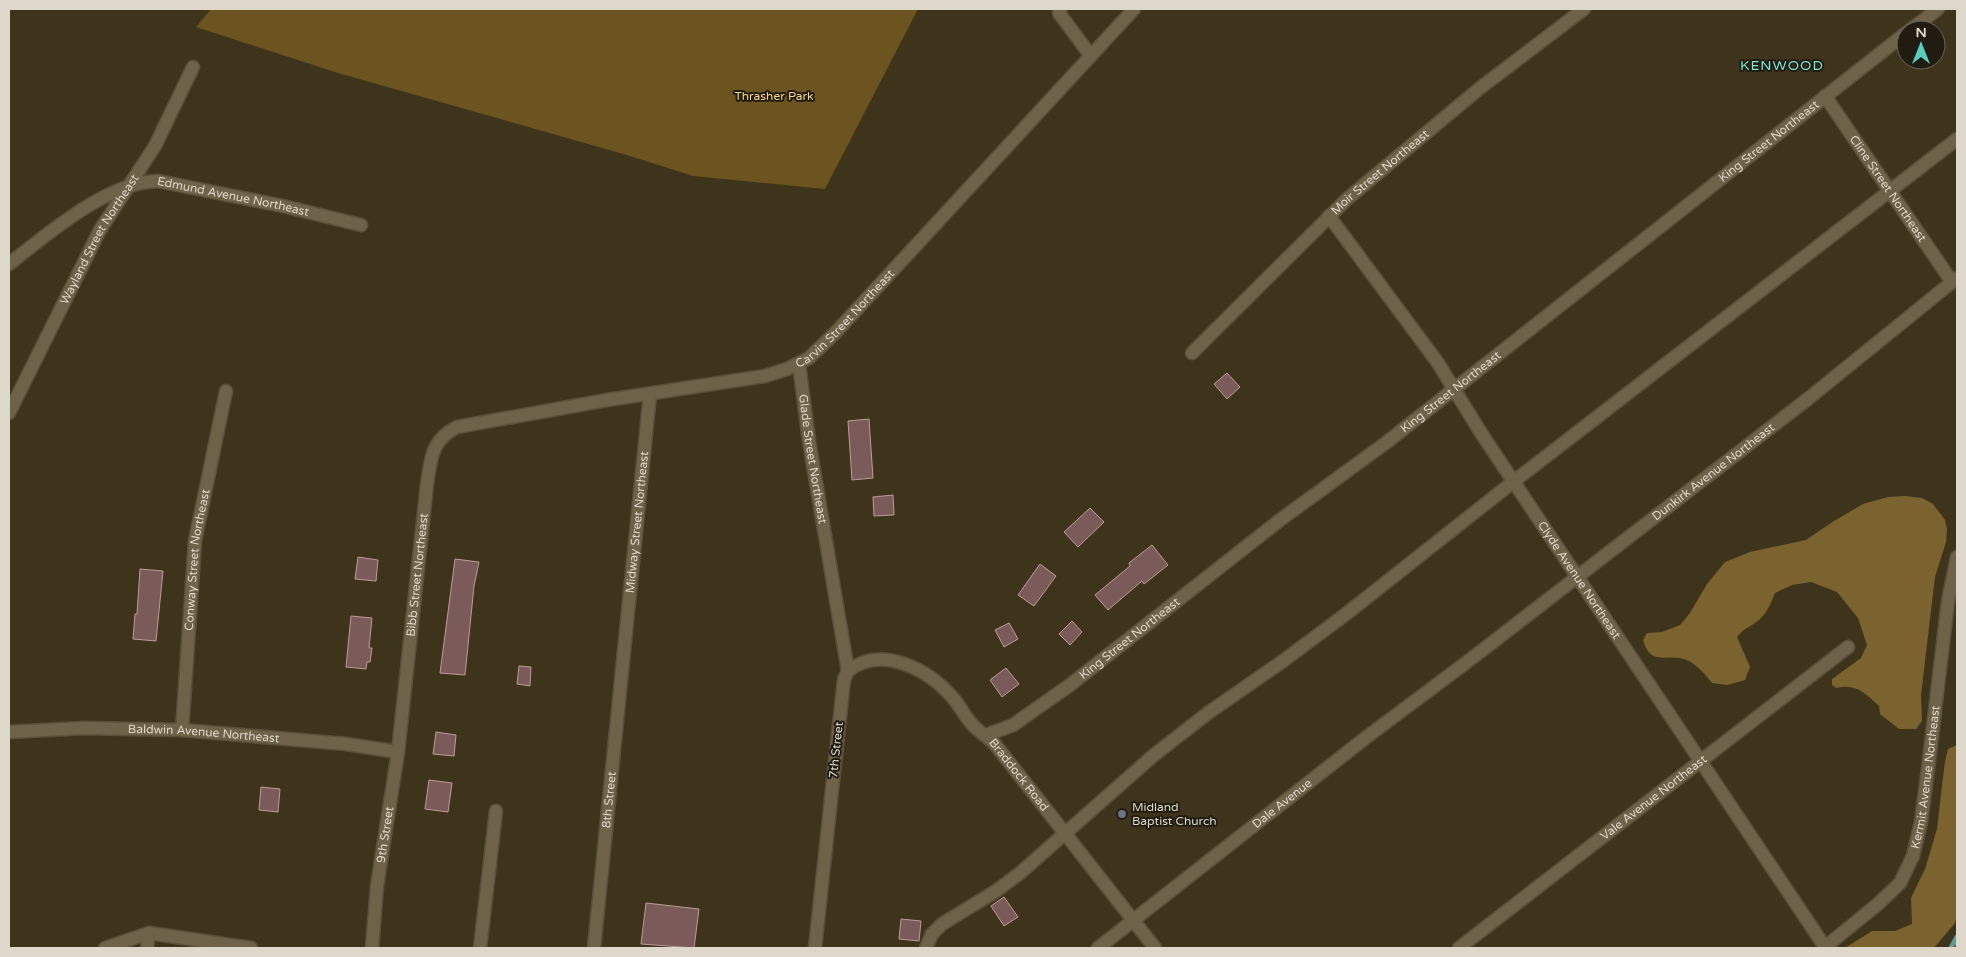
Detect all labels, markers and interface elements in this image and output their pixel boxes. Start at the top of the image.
north arrow [1896,20,1946,70]
text: N [1915,24,1927,41]
district label: KENWOOD [1740,57,1824,74]
park label: Thrasher Park [734,89,814,103]
street label: King Street Northeast [1716,97,1822,185]
street label: Moir Street Northeast [1328,126,1432,218]
street label: Cline Street Northeast [1847,132,1930,245]
street label: Wayland Street Northeast [57,171,142,306]
street label: Edmund Avenue Northeast [156,174,311,219]
street label: Carvin Street Northeast [793,266,897,371]
street label: King Street Northeast [1398,348,1504,436]
street label: Glade Street Northeast [796,393,830,525]
street label: Dunkirk Avenue Northeast [1649,420,1777,523]
street label: Midway Street Northeast [623,450,651,594]
street label: Conway Street Northeast [182,487,213,631]
street label: Bibb Street Northeast [404,512,431,637]
street label: Clyde Avenue Northeast [1535,519,1624,642]
street label: King Street Northeast [1076,594,1183,682]
street label: Kermit Avenue Northeast [1908,704,1943,850]
street label: 7th Street [826,721,846,779]
street label: Baldwin Avenue Northeast [128,722,280,745]
street label: Braddock Road [986,736,1052,814]
street label: Vale Avenue Northeast [1598,752,1710,843]
street label: 8th Street [599,770,619,829]
street label: Dale Avenue [1250,776,1315,831]
place label: Midland Baptist Church [1132,800,1217,828]
street label: 9th Street [374,805,396,864]
marker: Midland Baptist Church [1116,808,1128,820]

